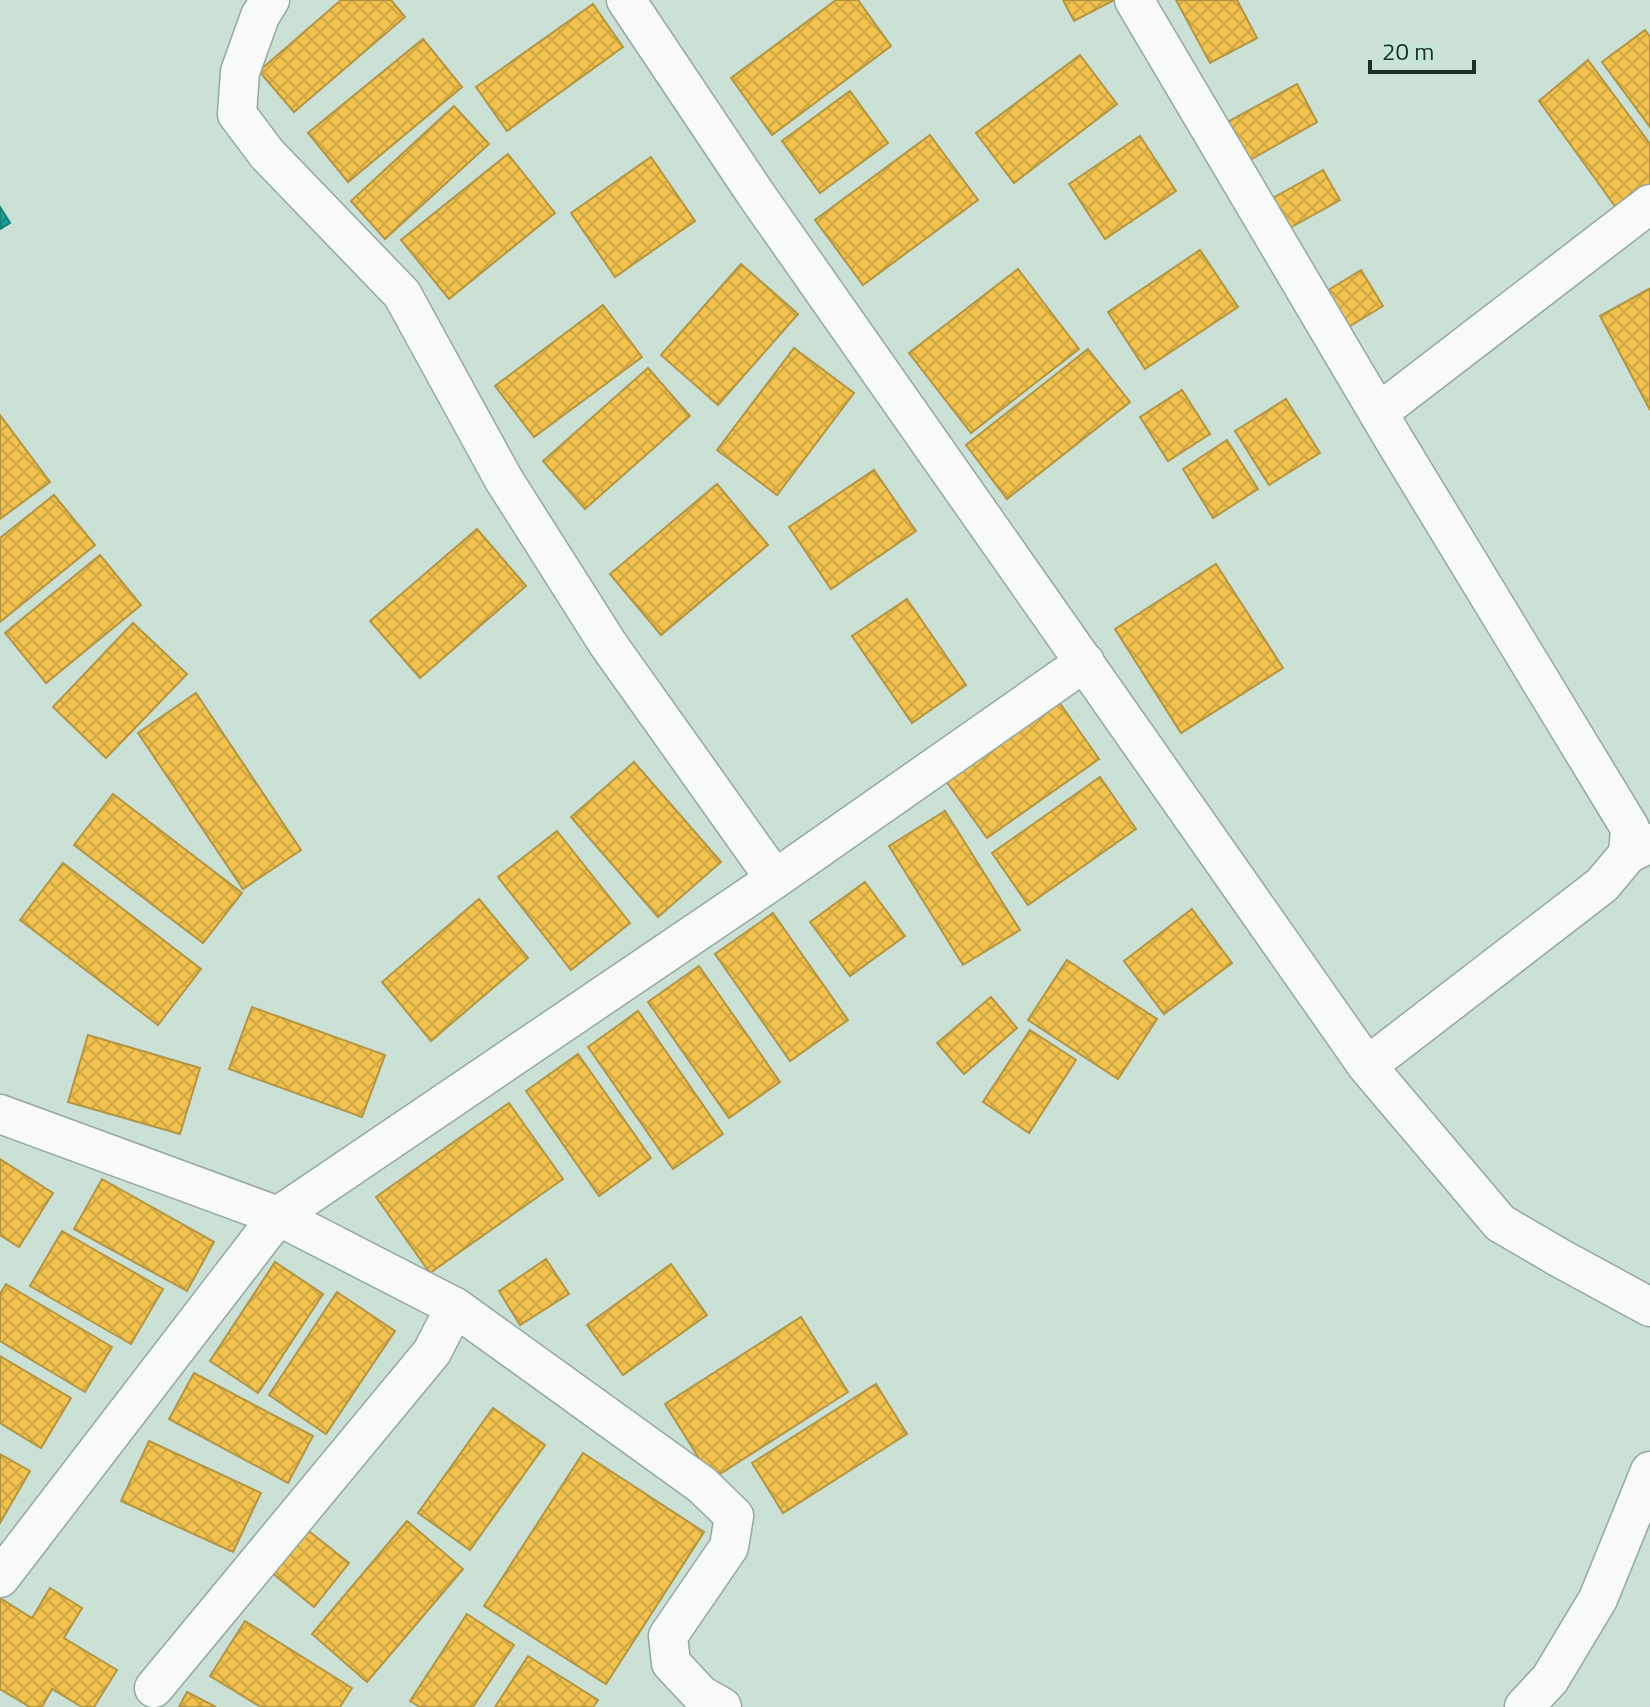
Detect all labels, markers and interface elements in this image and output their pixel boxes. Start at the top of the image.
scale bar [1370,24,1474,74]
text: 20 m [1382,33,1434,69]

